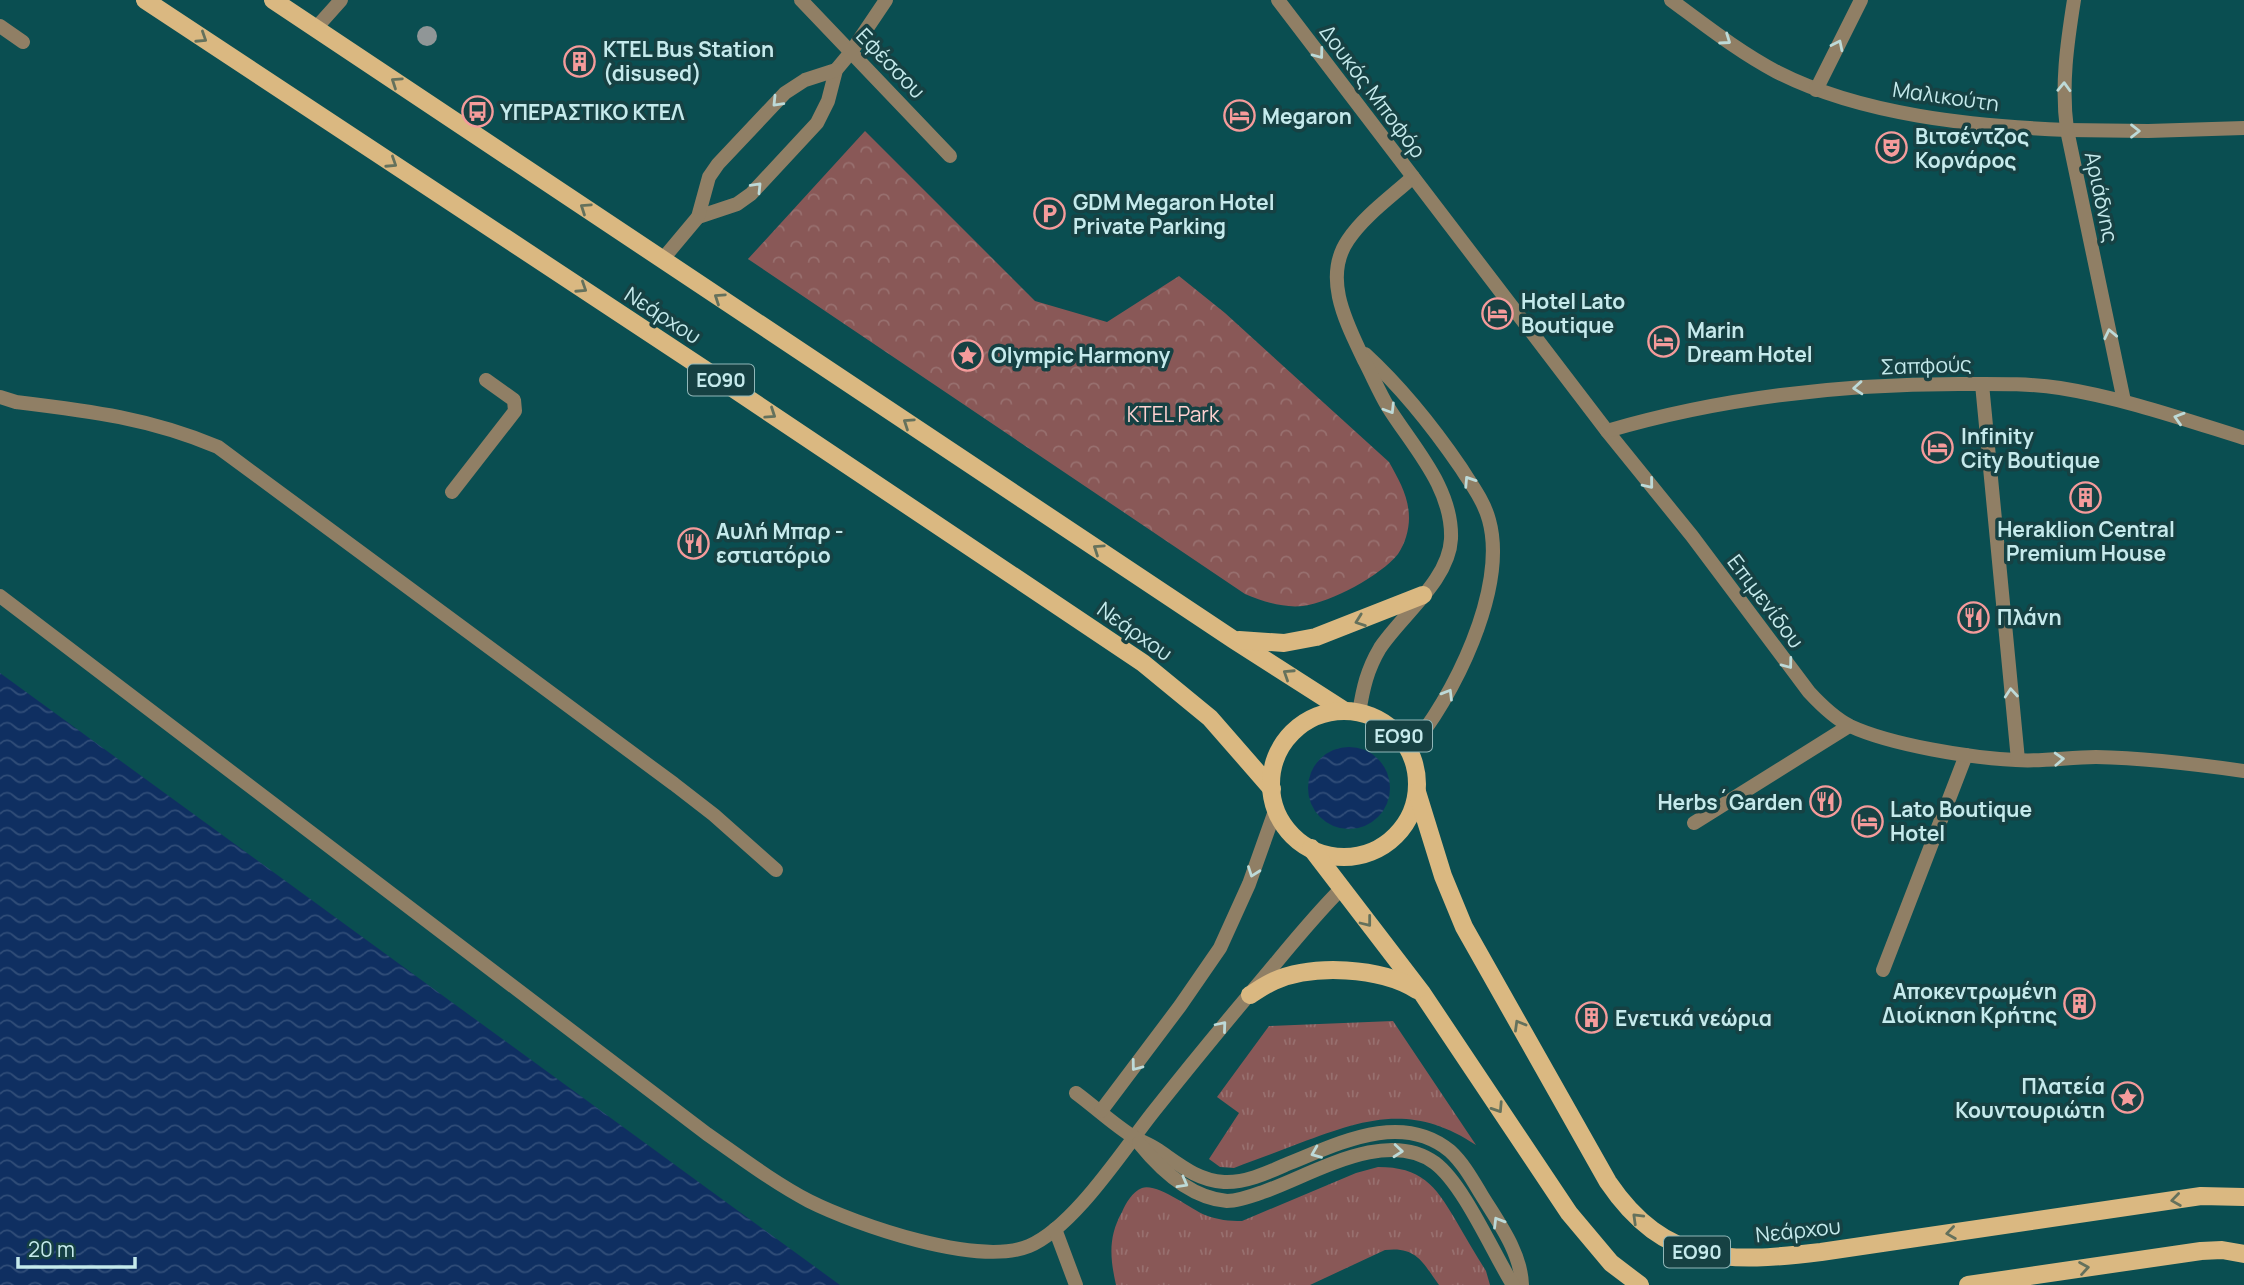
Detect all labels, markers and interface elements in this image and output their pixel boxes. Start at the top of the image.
street label: Δουκός Μποφόρ [1314,19,1432,163]
street label: Εφέσσου [850,22,932,104]
one-way arrow [194,29,207,42]
one-way arrow [1718,31,1731,44]
place label: KTEL Bus Station (disused) [603,35,774,87]
one-way arrow [1830,40,1844,52]
building icon: KTEL Bus Station (disused) [563,44,597,78]
one-way arrow [1311,47,1323,59]
street label: Μαλικούτη [1891,75,2001,117]
one-way arrow [390,77,403,90]
one-way arrow [2057,81,2072,92]
one-way arrow [773,93,786,106]
bus stop icon: ΥΠΕΡΑΣΤΙΚΟ ΚΤΕΛ [460,95,494,129]
place label: ΥΠΕΡΑΣΤΙΚΟ ΚΤΕΛ [500,98,685,126]
hotel icon: Megaron [1222,99,1256,133]
place label: Megaron [1262,102,1352,130]
place label: Βιτσέντζος Κορνάρος [1915,122,2029,174]
one-way arrow [2130,123,2141,139]
theatre icon: Βιτσέντζος Κορνάρος [1875,131,1909,165]
street label: Αριάδνης [2079,149,2125,245]
one-way arrow [384,155,397,167]
one-way arrow [749,182,762,195]
place label: GDM Megaron Hotel Private Parking [1073,188,1275,240]
parking icon: GDM Megaron Hotel Private Parking [1033,197,1067,231]
one-way arrow [580,204,593,217]
one-way arrow [574,280,587,293]
street label: Νεάρχου [620,280,706,350]
place label: Hotel Lato Boutique [1521,287,1625,339]
one-way arrow [713,293,726,306]
hotel icon: Hotel Lato Boutique [1481,296,1515,330]
place label: Marin Dream Hotel [1687,316,1813,368]
hotel icon: Marin Dream Hotel [1647,325,1681,359]
one-way arrow [2103,328,2118,340]
place icon: Olympic Harmony [951,338,985,372]
place label: Olympic Harmony [991,341,1170,369]
street label: Σαπφούς [1880,349,1972,381]
road number: ΕΟ90 [688,364,754,396]
one-way arrow [1852,381,1863,396]
park label: KTEL Park [1127,400,1220,428]
one-way arrow [1382,401,1395,414]
one-way arrow [764,406,777,419]
one-way arrow [2173,412,2186,426]
one-way arrow [903,419,916,432]
place label: Infinity City Boutique [1961,422,2100,474]
hotel icon: Infinity City Boutique [1921,431,1955,465]
one-way arrow [1464,475,1477,488]
one-way arrow [1641,476,1654,489]
building icon: Heraklion Central Premium House [2069,480,2103,514]
place label: Heraklion Central Premium House [1997,515,2175,567]
place label: Αυλή Μπαρ - εστιατόριο [716,517,844,569]
restaurant icon: Αυλή Μπαρ - εστιατόριο [676,526,710,560]
one-way arrow [1092,545,1105,558]
street label: Επιμενίδου [1722,548,1810,654]
street label: Νεάρχου [1092,595,1178,667]
restaurant icon: Πλάνη [1957,600,1991,634]
place label: Πλάνη [1997,603,2062,631]
one-way arrow [1354,612,1366,626]
one-way arrow [1780,657,1792,669]
one-way arrow [1282,670,1295,683]
one-way arrow [2004,687,2019,698]
one-way arrow [1440,689,1453,702]
road number: ΕΟ90 [1366,720,1432,751]
one-way arrow [2053,751,2064,766]
restaurant icon: Herbs´Garden [1809,785,1843,819]
place label: Herbs´Garden [1657,788,1803,816]
place label: Lato Boutique Hotel [1890,795,2032,847]
hotel icon: Lato Boutique Hotel [1850,804,1884,838]
one-way arrow [1247,866,1261,878]
one-way arrow [1359,914,1372,926]
place label: Αποκεντρωμένη Διοίκηση Κρήτης [1882,977,2057,1029]
building icon: Αποκεντρωμένη Διοίκηση Κρήτης [2063,986,2097,1020]
building icon: Ενετικά νεώρια [1575,1001,1609,1035]
place label: Ενετικά νεώρια [1615,1004,1772,1032]
one-way arrow [1514,1019,1527,1032]
one-way arrow [1214,1022,1226,1035]
one-way arrow [1132,1058,1144,1071]
place label: Πλατεία Κουντουριώτη [1955,1072,2105,1124]
place icon: Πλατεία Κουντουριώτη [2111,1081,2145,1115]
one-way arrow [1490,1100,1503,1113]
one-way arrow [1393,1143,1404,1158]
one-way arrow [1311,1144,1323,1158]
one-way arrow [1176,1175,1188,1188]
one-way arrow [2170,1192,2182,1207]
street label: Νεάρχου [1754,1212,1842,1248]
one-way arrow [1633,1214,1646,1227]
one-way arrow [1493,1217,1506,1230]
one-way arrow [1945,1225,1957,1240]
scale bar [18,1226,135,1270]
text: 20 m [28,1235,75,1263]
road number: ΕΟ90 [1664,1236,1730,1268]
one-way arrow [2078,1260,2090,1275]

